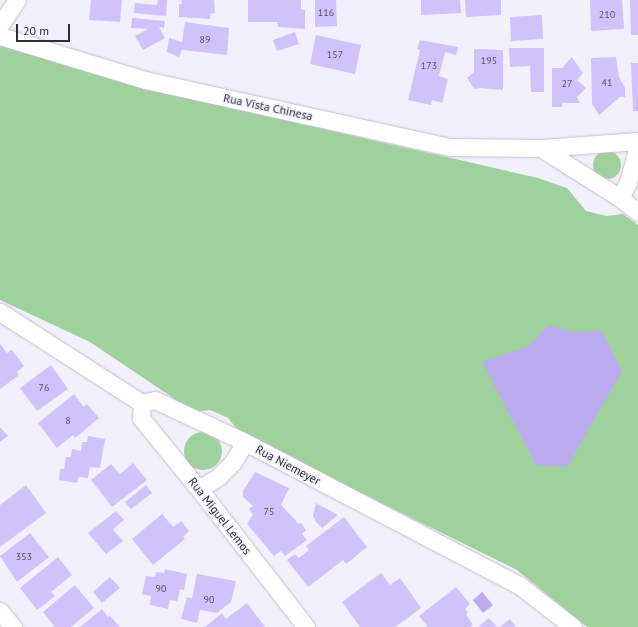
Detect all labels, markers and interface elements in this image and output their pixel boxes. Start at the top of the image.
house number: 116 [318,7,334,19]
house number: 210 [599,9,615,21]
scale bar [18,16,72,42]
text: 20 m [23,23,49,38]
house number: 89 [200,34,210,46]
house number: 157 [327,49,343,61]
house number: 195 [481,55,497,67]
house number: 173 [421,60,437,72]
house number: 41 [602,77,612,89]
house number: 27 [562,78,572,90]
street label: Rua Vista Chinesa [222,90,314,124]
house number: 76 [39,382,49,394]
house number: 8 [65,415,71,427]
street label: Rua Niemeyer [253,442,323,488]
street label: Rua Miguel Lemos [185,475,255,557]
house number: 75 [264,506,274,518]
house number: 353 [16,551,32,563]
house number: 90 [156,583,166,595]
house number: 90 [204,594,214,606]

